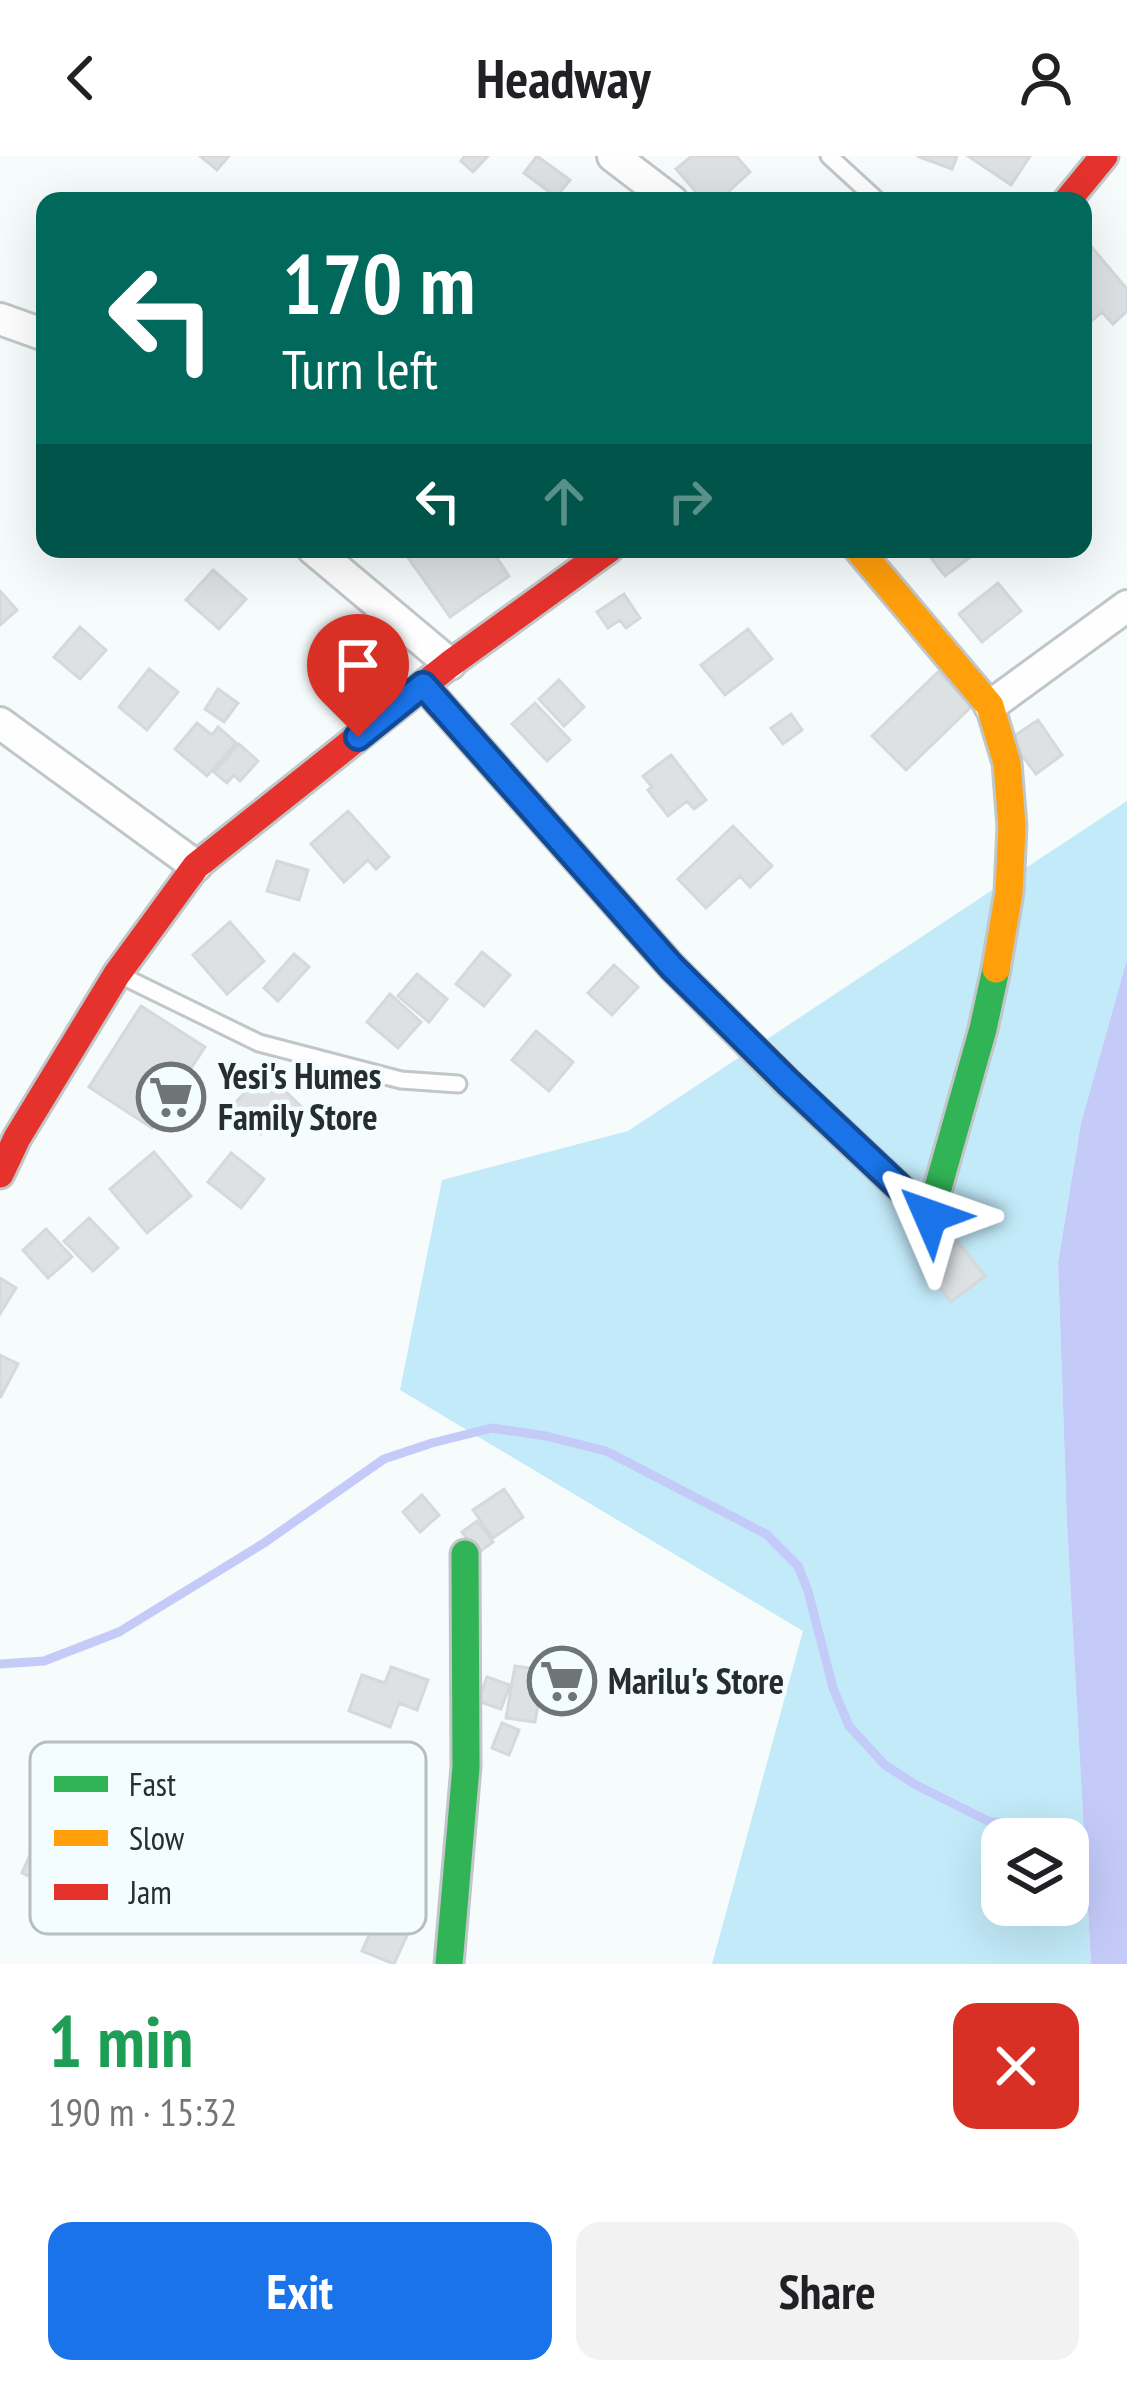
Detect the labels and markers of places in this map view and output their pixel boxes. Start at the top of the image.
pin [307,614,409,737]
place label: Yesi's Humes Family Store [217,1052,381,1140]
supermarket icon: Yesi's Humes Family Store [136,1062,206,1132]
supermarket icon: Marilu's Store [527,1646,597,1716]
place label: Marilu's Store [608,1657,784,1704]

